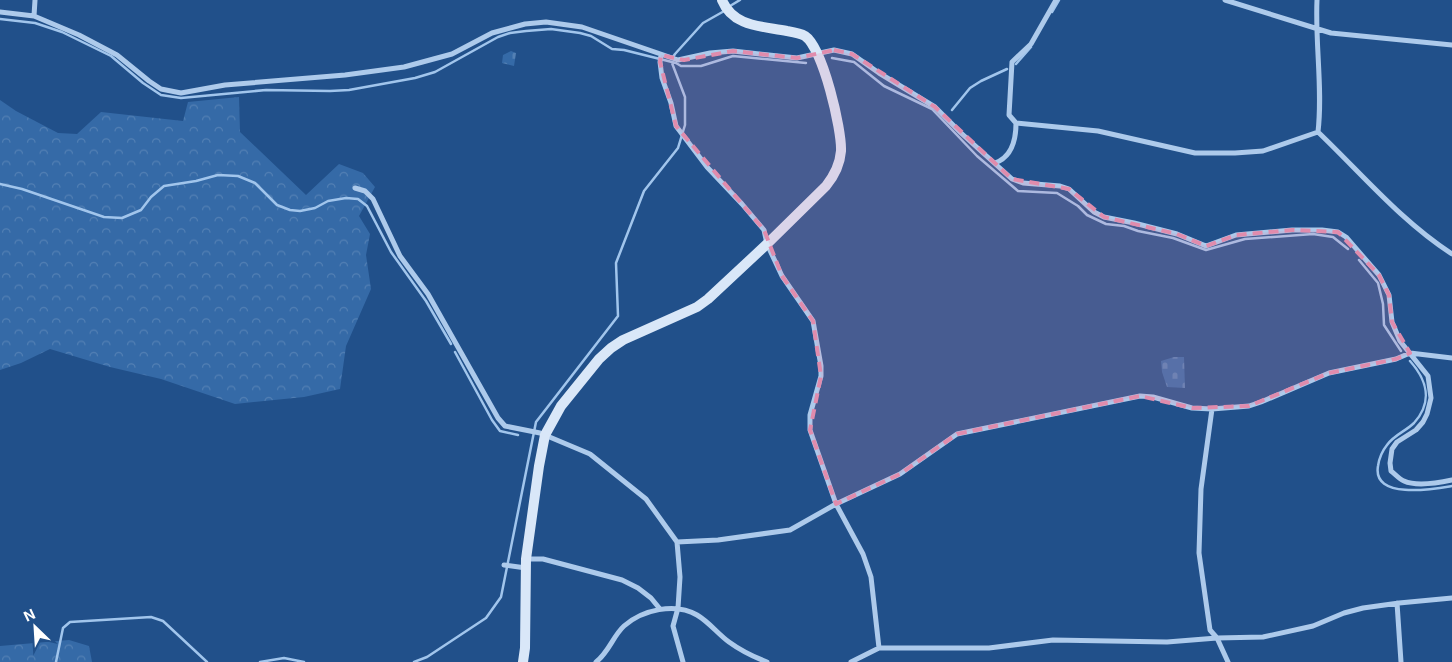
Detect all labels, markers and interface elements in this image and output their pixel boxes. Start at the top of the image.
north arrow [10,602,60,652]
text: N [21,605,38,625]

